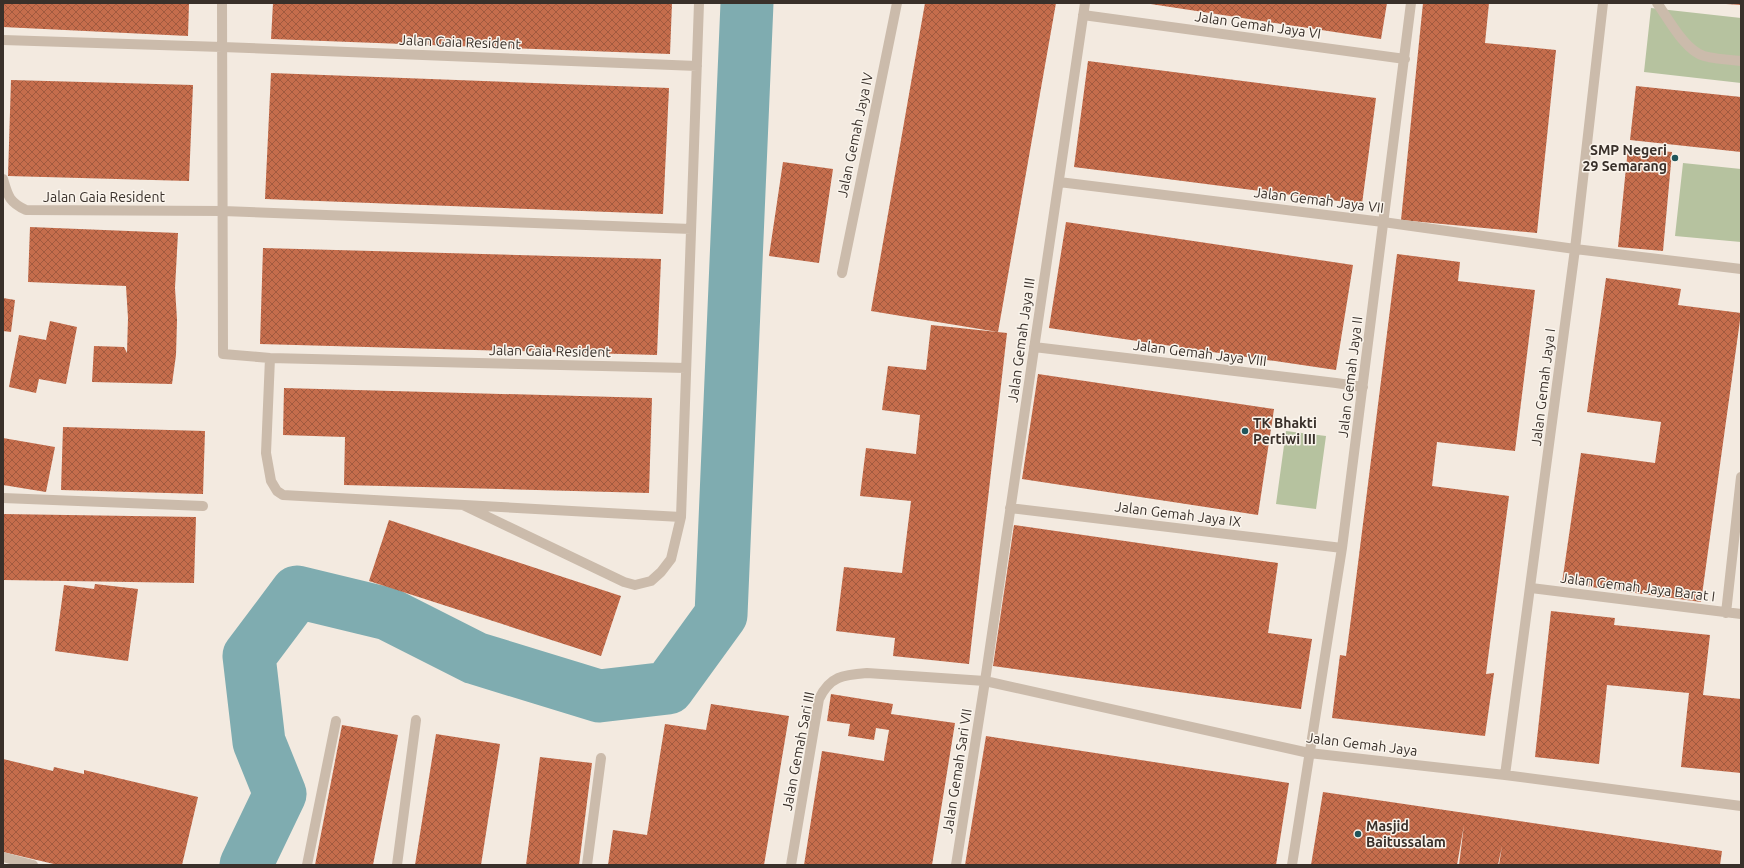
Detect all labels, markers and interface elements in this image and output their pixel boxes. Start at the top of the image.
street label: Jalan Gemah Jaya VI [1194,8,1322,42]
street label: Jalan Gaia Resident [399,32,522,52]
street label: Jalan Gemah Jaya IV [834,71,876,199]
place label: SMP Negeri 29 Semarang [1583,142,1667,174]
marker: SMP Negeri 29 Semarang [1670,153,1680,163]
street label: Jalan Gemah Jaya VII [1253,184,1385,216]
street label: Jalan Gaia Resident [43,189,165,205]
street label: Jalan Gemah Jaya III [1004,277,1038,403]
street label: Jalan Gemah Jaya II [1335,315,1365,439]
street label: Jalan Gemah Jaya I [1528,327,1558,447]
street label: Jalan Gemah Jaya VIII [1132,337,1268,369]
street label: Jalan Gaia Resident [489,342,612,360]
place label: TK Bhakti Pertiwi III [1253,415,1317,447]
marker: TK Bhakti Pertiwi III [1240,426,1250,436]
street label: Jalan Gemah Jaya IX [1114,498,1242,530]
street label: Jalan Gemah Jaya Barat I [1560,570,1716,604]
street label: Jalan Gemah Sari III [779,690,817,812]
street label: Jalan Gemah Sari VII [939,707,975,835]
street label: Jalan Gemah Jaya [1306,729,1418,759]
place label: Masjid Baitussalam [1366,818,1446,850]
marker: Masjid Baitussalam [1353,829,1363,839]

